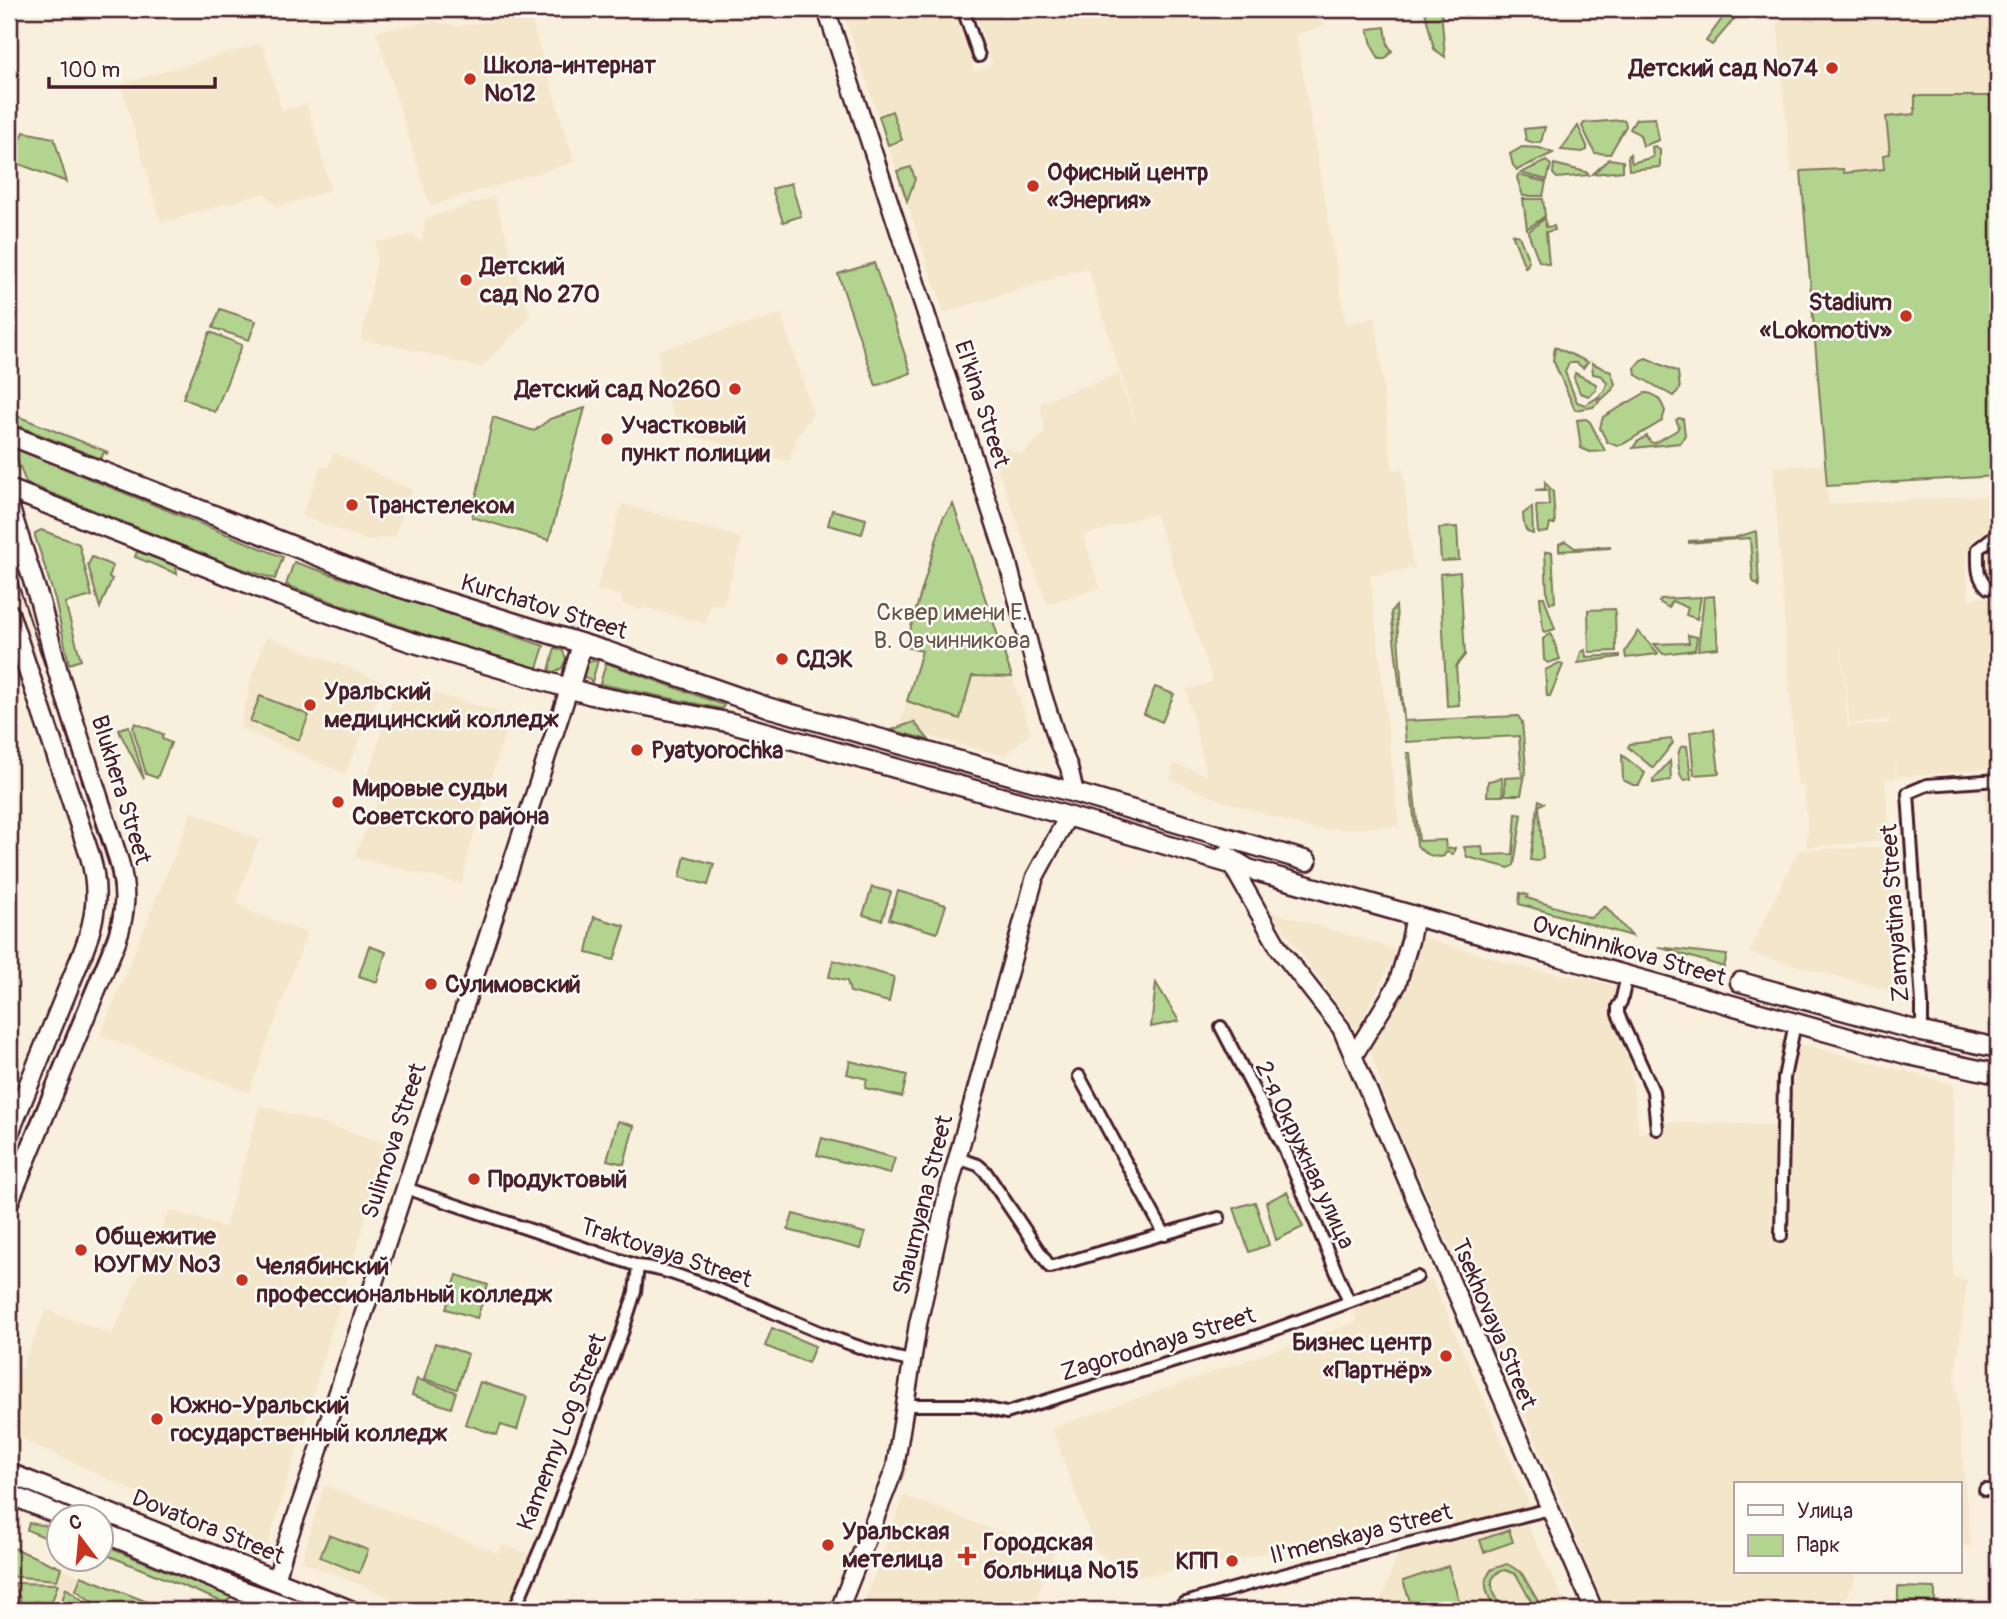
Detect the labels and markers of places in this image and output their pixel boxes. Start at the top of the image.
place label: Школа-интернат №12 [483,51,657,108]
place label: Детский сад №74 [1627,54,1818,83]
marker: Детский сад №74 [1824,60,1840,76]
marker: Школа-интернат №12 [462,71,478,87]
place label: Офисный центр «Энергия» [1047,158,1208,215]
marker: Офисный центр «Энергия» [1025,178,1041,194]
place label: Детский сад № 270 [478,252,600,309]
marker: Детский сад № 270 [458,272,474,288]
place label: Stadium «Lokomotiv» [1760,288,1893,345]
marker: Stadium «Lokomotiv» [1898,308,1914,324]
place label: Детский сад №260 [513,375,721,404]
marker: Детский сад №260 [727,381,743,397]
place label: Участковый пункт полиции [621,411,770,468]
marker: Участковый пункт полиции [599,431,615,447]
place label: Транстелеком [365,491,515,520]
marker: Транстелеком [344,497,360,513]
place label: СДЭК [796,645,853,674]
marker: СДЭК [774,651,790,667]
place label: Уральский медицинский колледж [324,677,559,734]
marker: Уральский медицинский колледж [302,697,318,713]
place label: Pyatyorochka [651,736,783,765]
marker: Pyatyorochka [629,742,645,758]
place label: Мировые судьи Советского района [352,774,549,831]
marker: Мировые судьи Советского района [330,794,346,810]
place label: Сулимовский [445,970,581,999]
marker: Сулимовский [423,976,439,992]
place label: Продуктовый [488,1165,627,1194]
marker: Продуктовый [466,1171,482,1187]
place label: Общежитие ЮУГМУ №3 [94,1222,221,1279]
marker: Общежитие ЮУГМУ №3 [73,1242,89,1258]
place label: Челябинский профессиональный колледж [256,1252,553,1309]
marker: Челябинский профессиональный колледж [234,1272,250,1288]
place label: Бизнес центр «Партнёр» [1292,1328,1433,1385]
marker: Бизнес центр «Партнёр» [1438,1348,1454,1364]
place label: Южно-Уральский государственный колледж [170,1391,448,1448]
marker: Южно-Уральский государственный колледж [149,1411,165,1427]
place label: Уральская метелица [842,1517,950,1574]
place label: Городская больница №15 [983,1528,1139,1585]
marker: Уральская метелица [820,1537,836,1553]
marker: Городская больница №15 [957,1546,977,1566]
place label: КПП [1175,1547,1219,1576]
marker: КПП [1224,1553,1240,1569]

